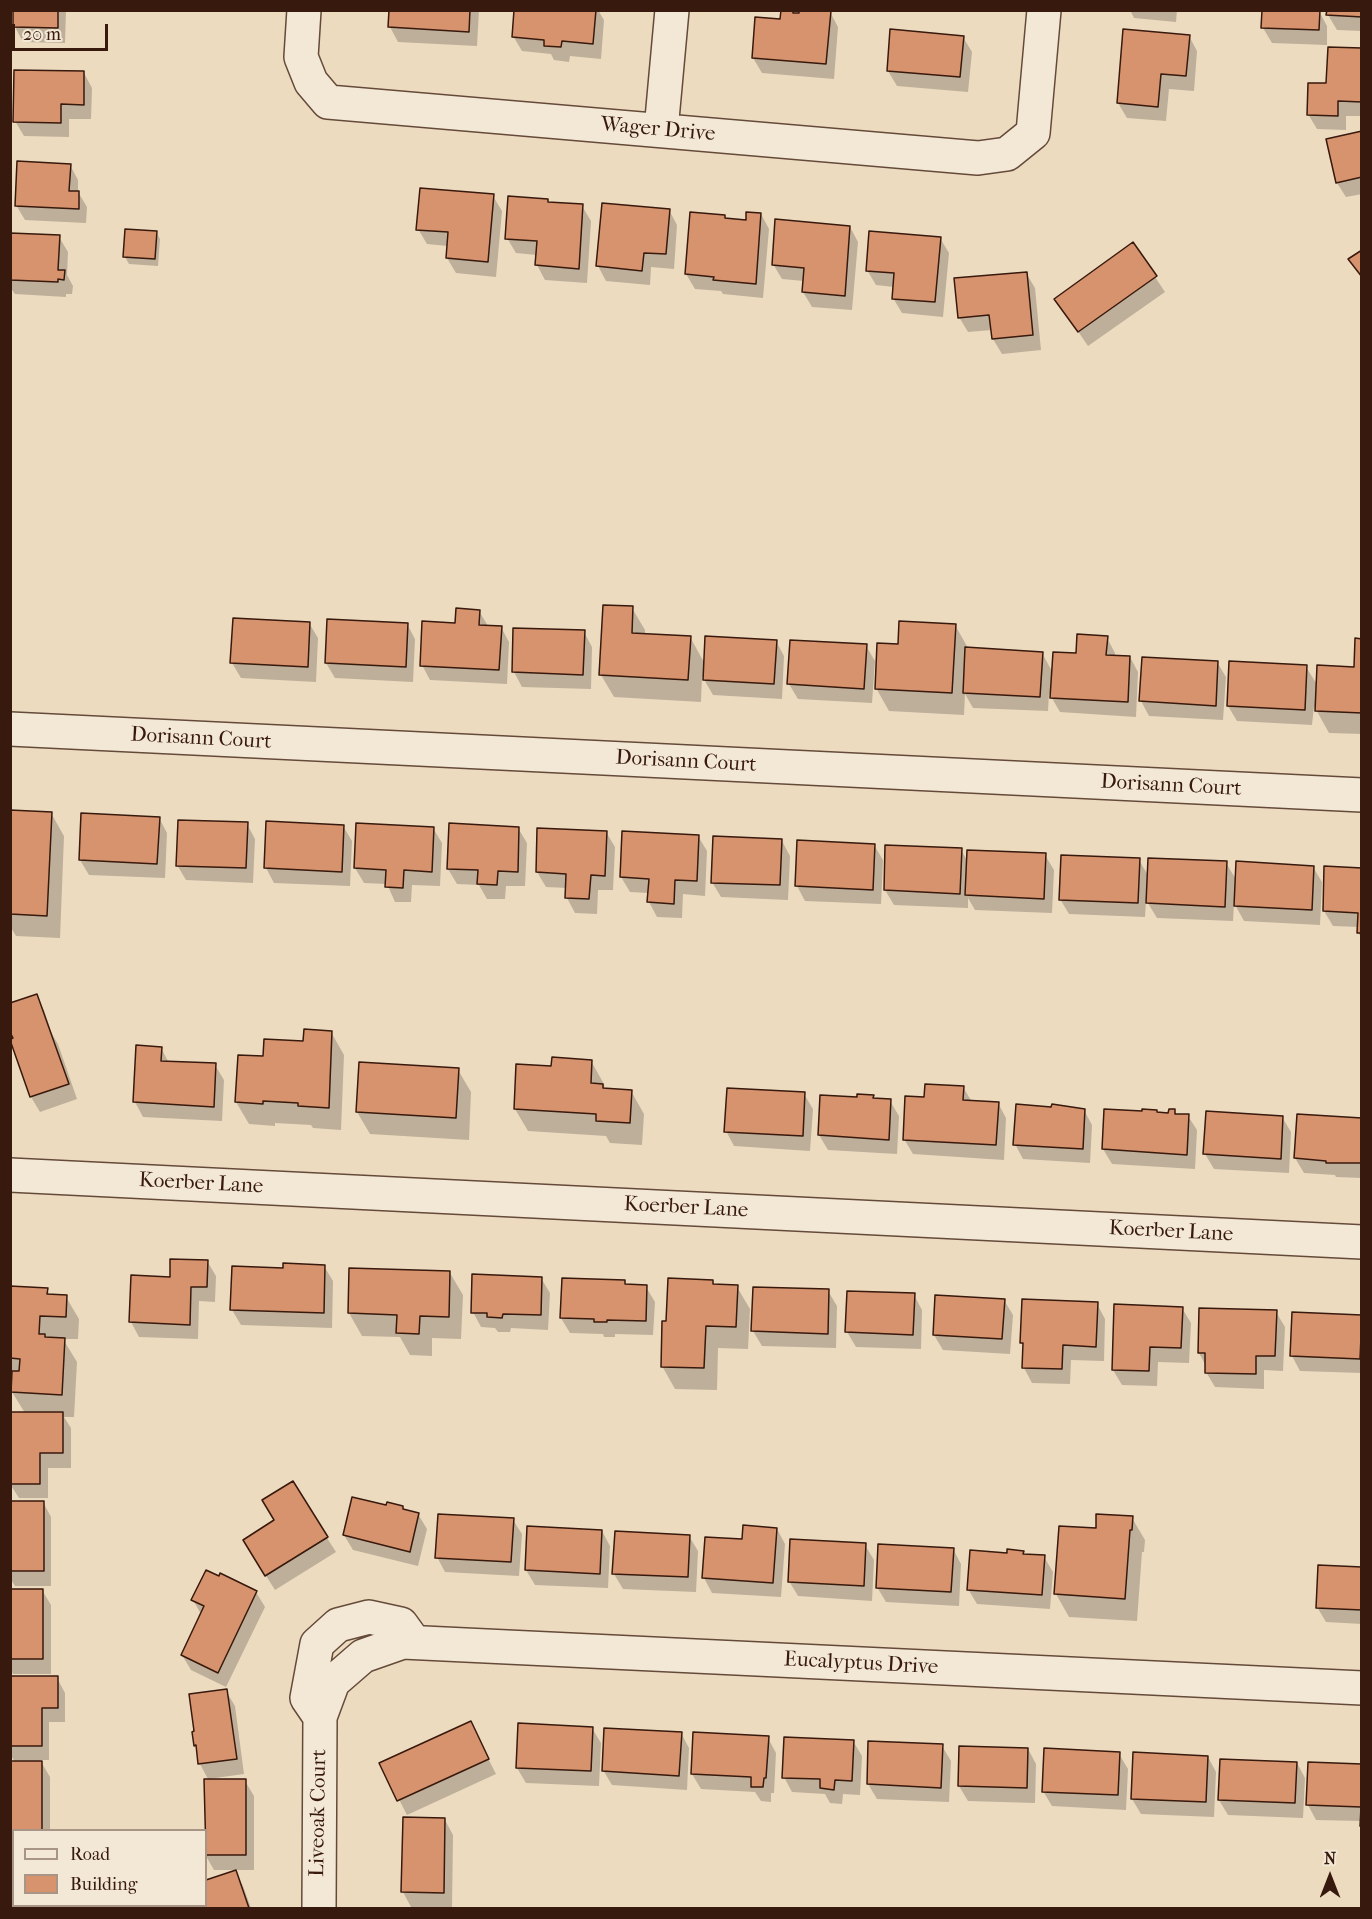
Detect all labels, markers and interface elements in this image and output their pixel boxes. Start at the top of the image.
scale bar [15,12,111,50]
text: 20 m [23,24,61,45]
street label: Wager Drive [600,112,716,148]
street label: Dorisann Court [130,723,272,755]
street label: Dorisann Court [615,746,757,778]
street label: Dorisann Court [1100,770,1242,802]
street label: Koerber Lane [138,1168,264,1200]
street label: Koerber Lane [623,1192,749,1224]
street label: Koerber Lane [1108,1216,1234,1248]
street label: Eucalyptus Drive [783,1647,939,1681]
street label: Liveoak Court [305,1749,333,1877]
legend [12,1829,207,1907]
text: Road [70,1844,110,1865]
north arrow [1300,1847,1360,1907]
text: N [1324,1849,1336,1868]
text: Building [70,1874,137,1895]

